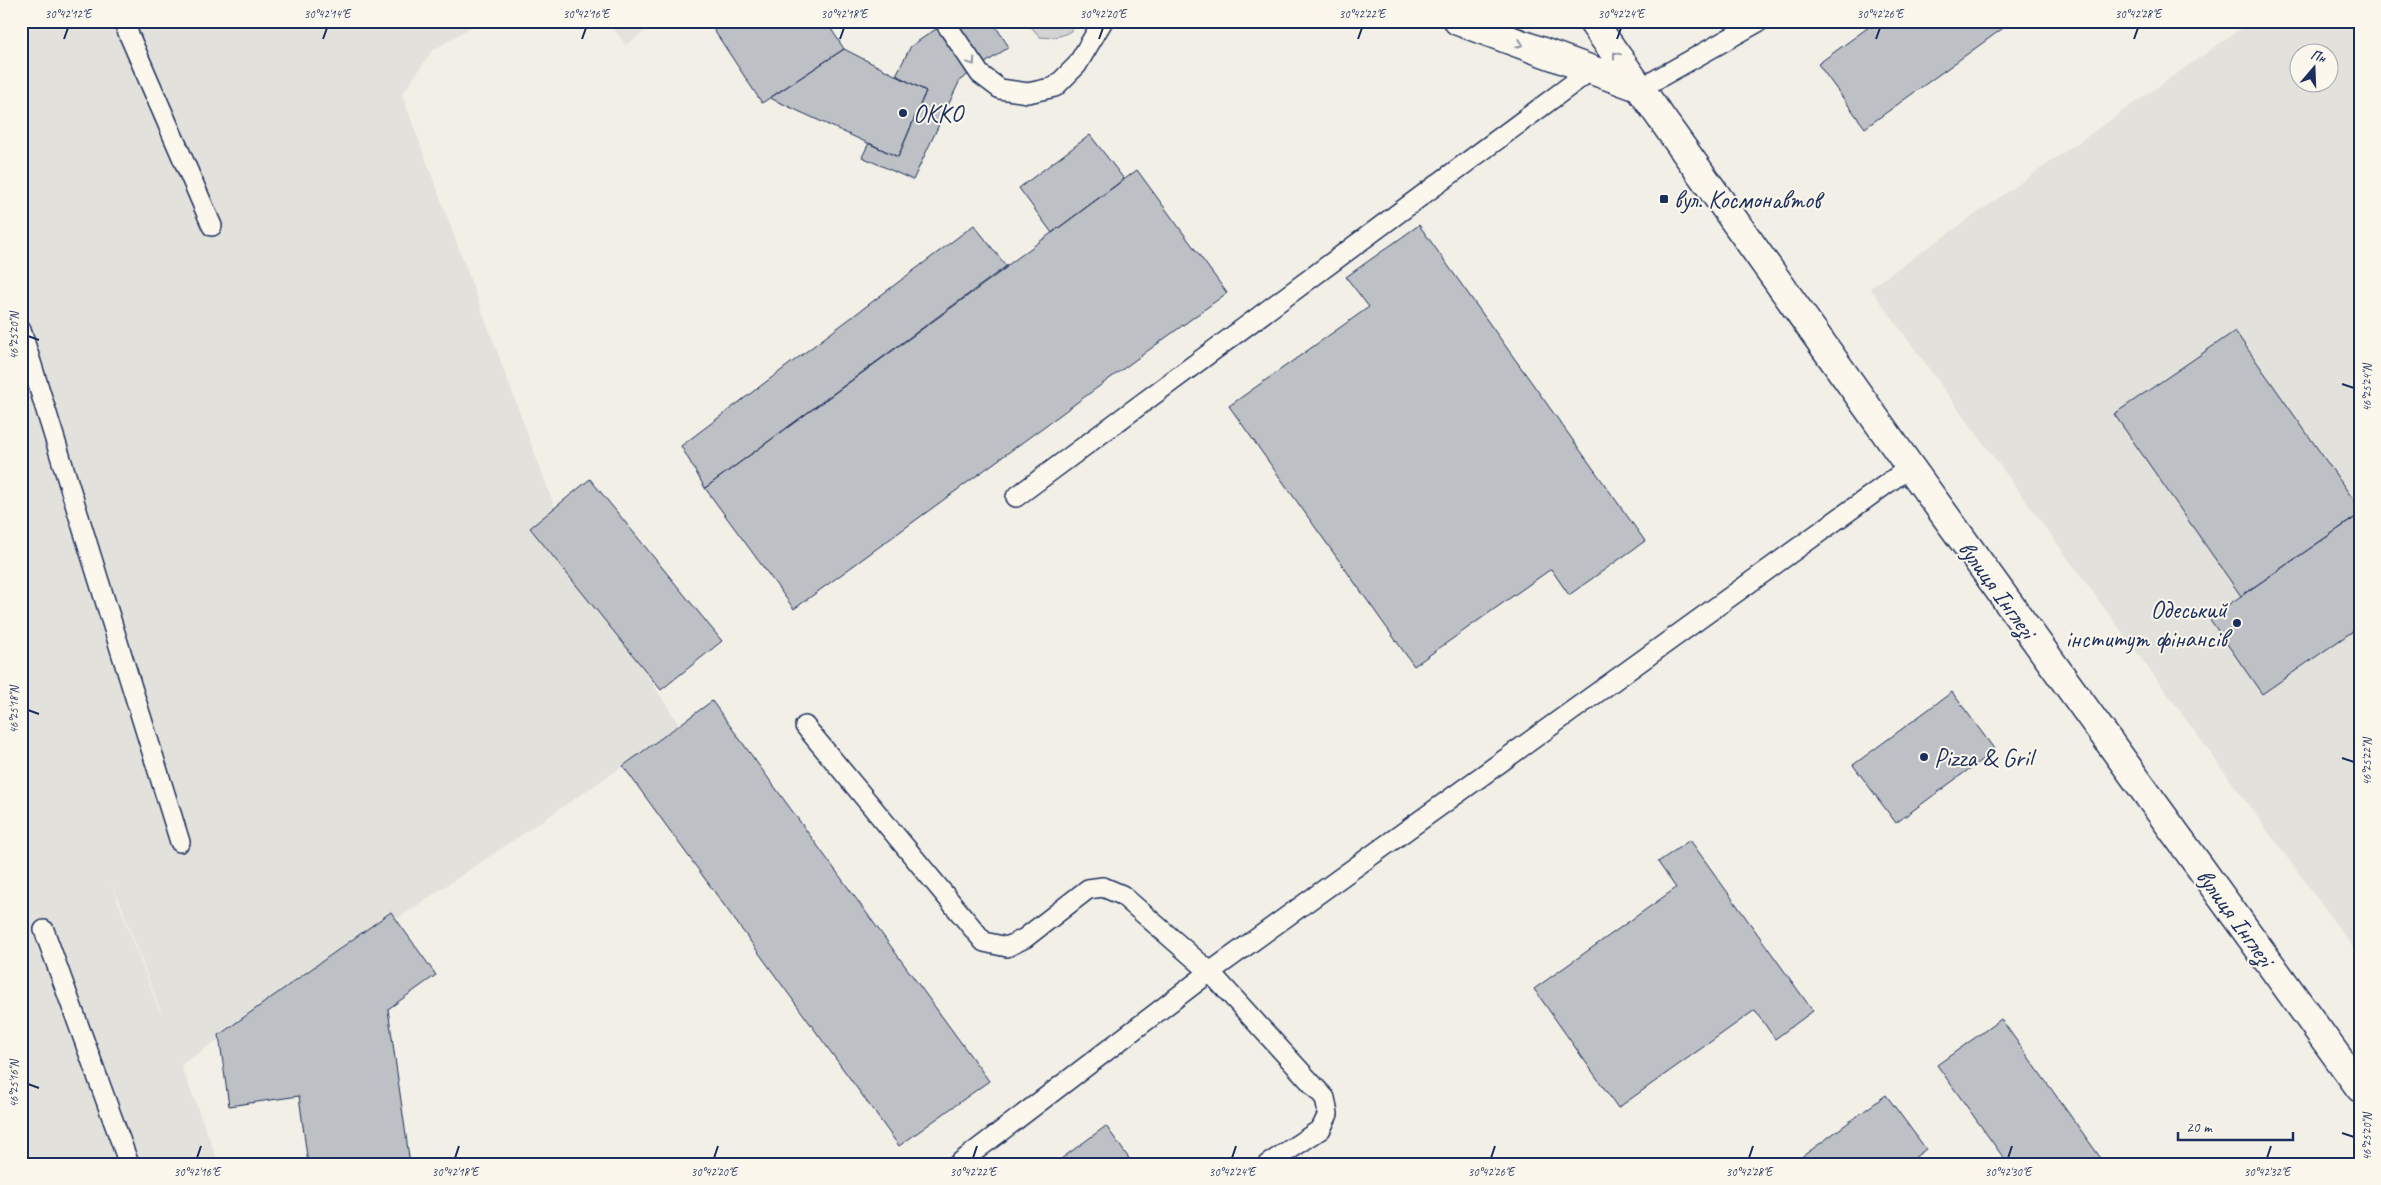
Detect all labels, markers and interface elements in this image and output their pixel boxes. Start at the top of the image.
text: 30°42'12"E [45,6,93,22]
text: 30°42'14"E [304,6,352,22]
text: 30°42'16"E [563,6,611,22]
text: 30°42'18"E [821,6,869,22]
text: 30°42'20"E [1080,6,1128,22]
text: 30°42'22"E [1339,6,1387,22]
text: 30°42'24"E [1598,6,1646,22]
text: 30°42'26"E [1857,6,1905,22]
text: 30°42'28"E [2115,6,2163,22]
one-way arrow [1515,38,1524,48]
north arrow [2288,42,2338,92]
text: Пн [2308,46,2329,67]
one-way arrow [1614,52,1622,61]
one-way arrow [966,56,975,65]
place label: ОККО [913,98,965,130]
marker: ОККО [897,107,909,119]
place label: вул. Космонавтов [1674,184,1826,216]
marker: вул. Космонавтов [1658,193,1670,205]
text: 46°25'20"N [6,311,22,360]
text: 46°25'24"N [2359,363,2375,412]
street label: вулиця Інглезі [1950,534,2046,648]
place label: Одеський інститут фінансів [2065,594,2233,655]
marker: Одеський інститут фінансів [2231,617,2243,629]
text: 46°25'18"N [6,685,22,734]
text: 46°25'22"N [2359,737,2375,786]
place label: Pizza & Gril [1934,742,2037,774]
marker: Pizza & Gril [1918,751,1930,763]
street label: вулиця Інглезі [2188,862,2284,976]
text: 46°25'16"N [6,1059,22,1108]
scale bar [2178,1110,2294,1142]
text: 46°25'20"N [2359,1112,2375,1161]
text: 20 m [2186,1118,2213,1137]
text: 30°42'16"E [174,1164,222,1180]
text: 30°42'18"E [432,1164,480,1180]
text: 30°42'20"E [691,1164,739,1180]
text: 30°42'22"E [950,1164,998,1180]
text: 30°42'24"E [1209,1164,1257,1180]
text: 30°42'26"E [1468,1164,1516,1180]
text: 30°42'28"E [1726,1164,1774,1180]
text: 30°42'30"E [1985,1164,2033,1180]
text: 30°42'32"E [2244,1164,2292,1180]

